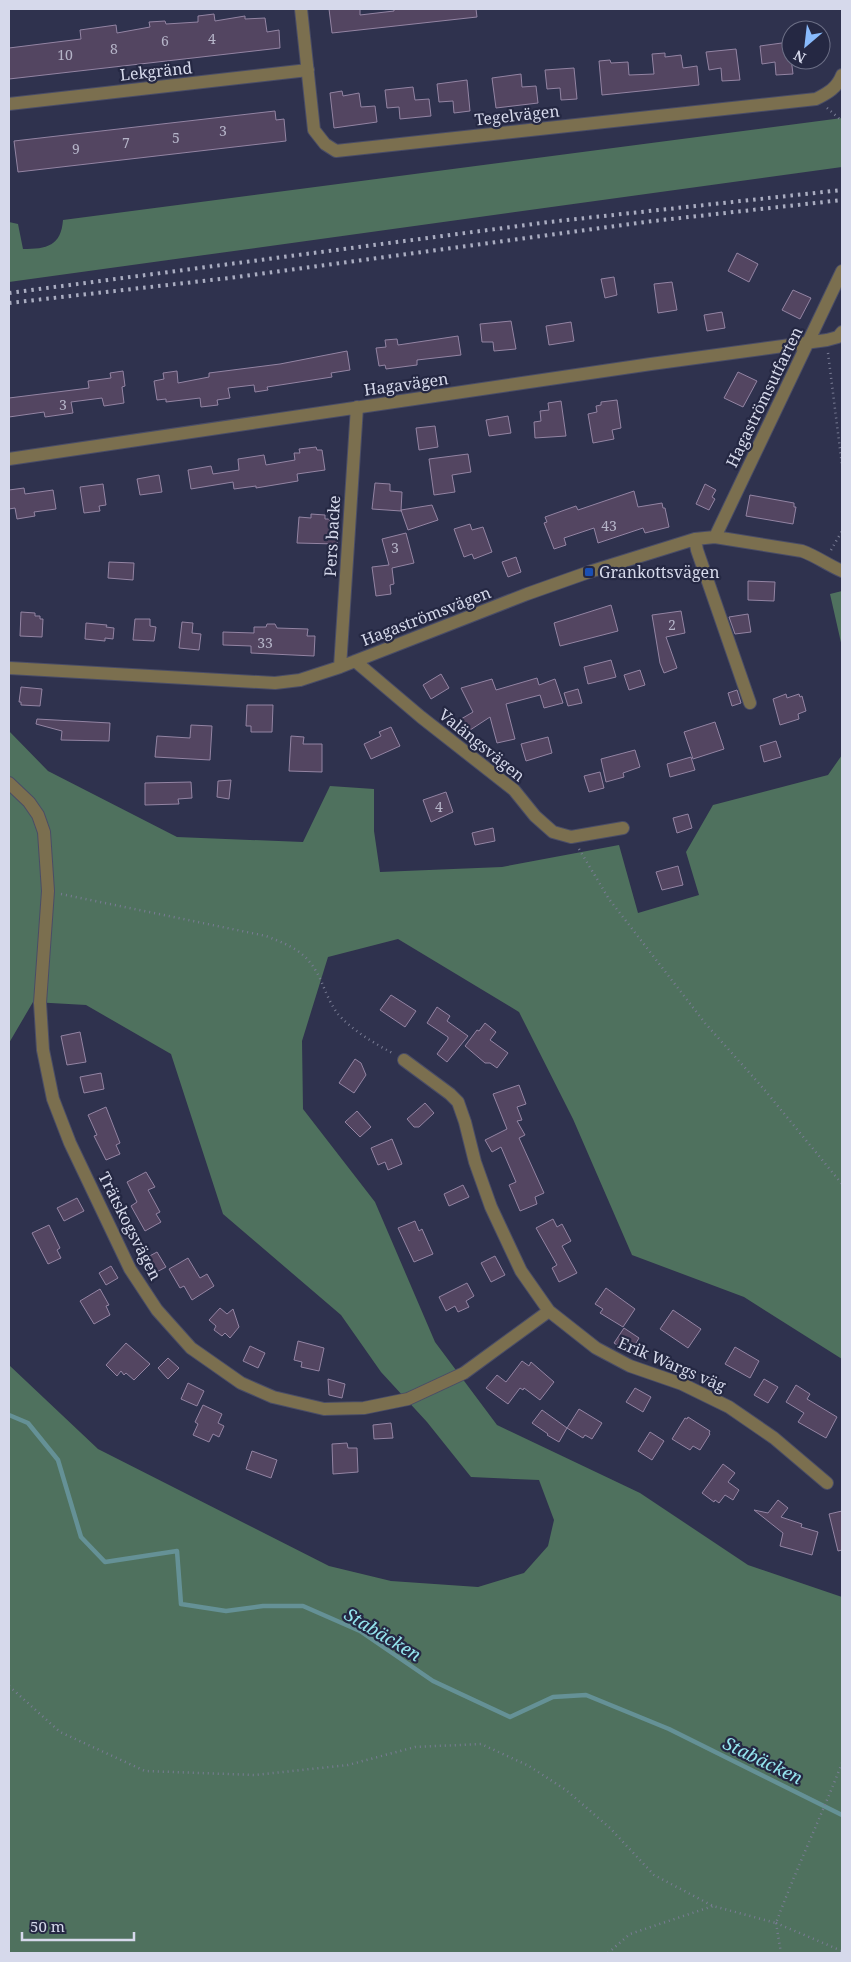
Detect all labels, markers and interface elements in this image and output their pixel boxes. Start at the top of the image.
north arrow [781,20,831,70]
house number: 4 [208,29,216,48]
house number: 6 [161,31,169,50]
house number: 8 [110,39,118,58]
house number: 10 [57,45,73,64]
text: N [790,46,809,68]
street label: Lekgränd [119,56,193,86]
street label: Tegelvägen [473,100,561,130]
house number: 3 [219,121,227,140]
house number: 5 [172,128,180,147]
house number: 7 [122,133,130,152]
house number: 9 [72,139,80,158]
street label: Hagaströmsutfarten [720,323,808,471]
street label: Hagavägen [362,367,450,401]
house number: 3 [59,395,67,414]
street label: Pers backe [319,495,345,577]
house number: 43 [601,516,617,535]
house number: 3 [391,538,399,557]
place label: Grankottsvägen [599,561,719,583]
marker: Grankottsvägen [583,566,595,578]
street label: Hagaströmsvägen [358,581,494,651]
house number: 2 [668,615,676,634]
house number: 33 [257,633,273,652]
street label: Valängsvägen [434,703,530,787]
house number: 4 [435,797,443,816]
street label: Trätskogsvägen [93,1168,167,1284]
street label: Erik Wargs väg [615,1331,730,1397]
water label: Stabäcken [340,1602,426,1666]
water label: Stabäcken [719,1730,807,1790]
scale bar [22,1910,135,1942]
text: 50 m [30,1916,65,1936]

